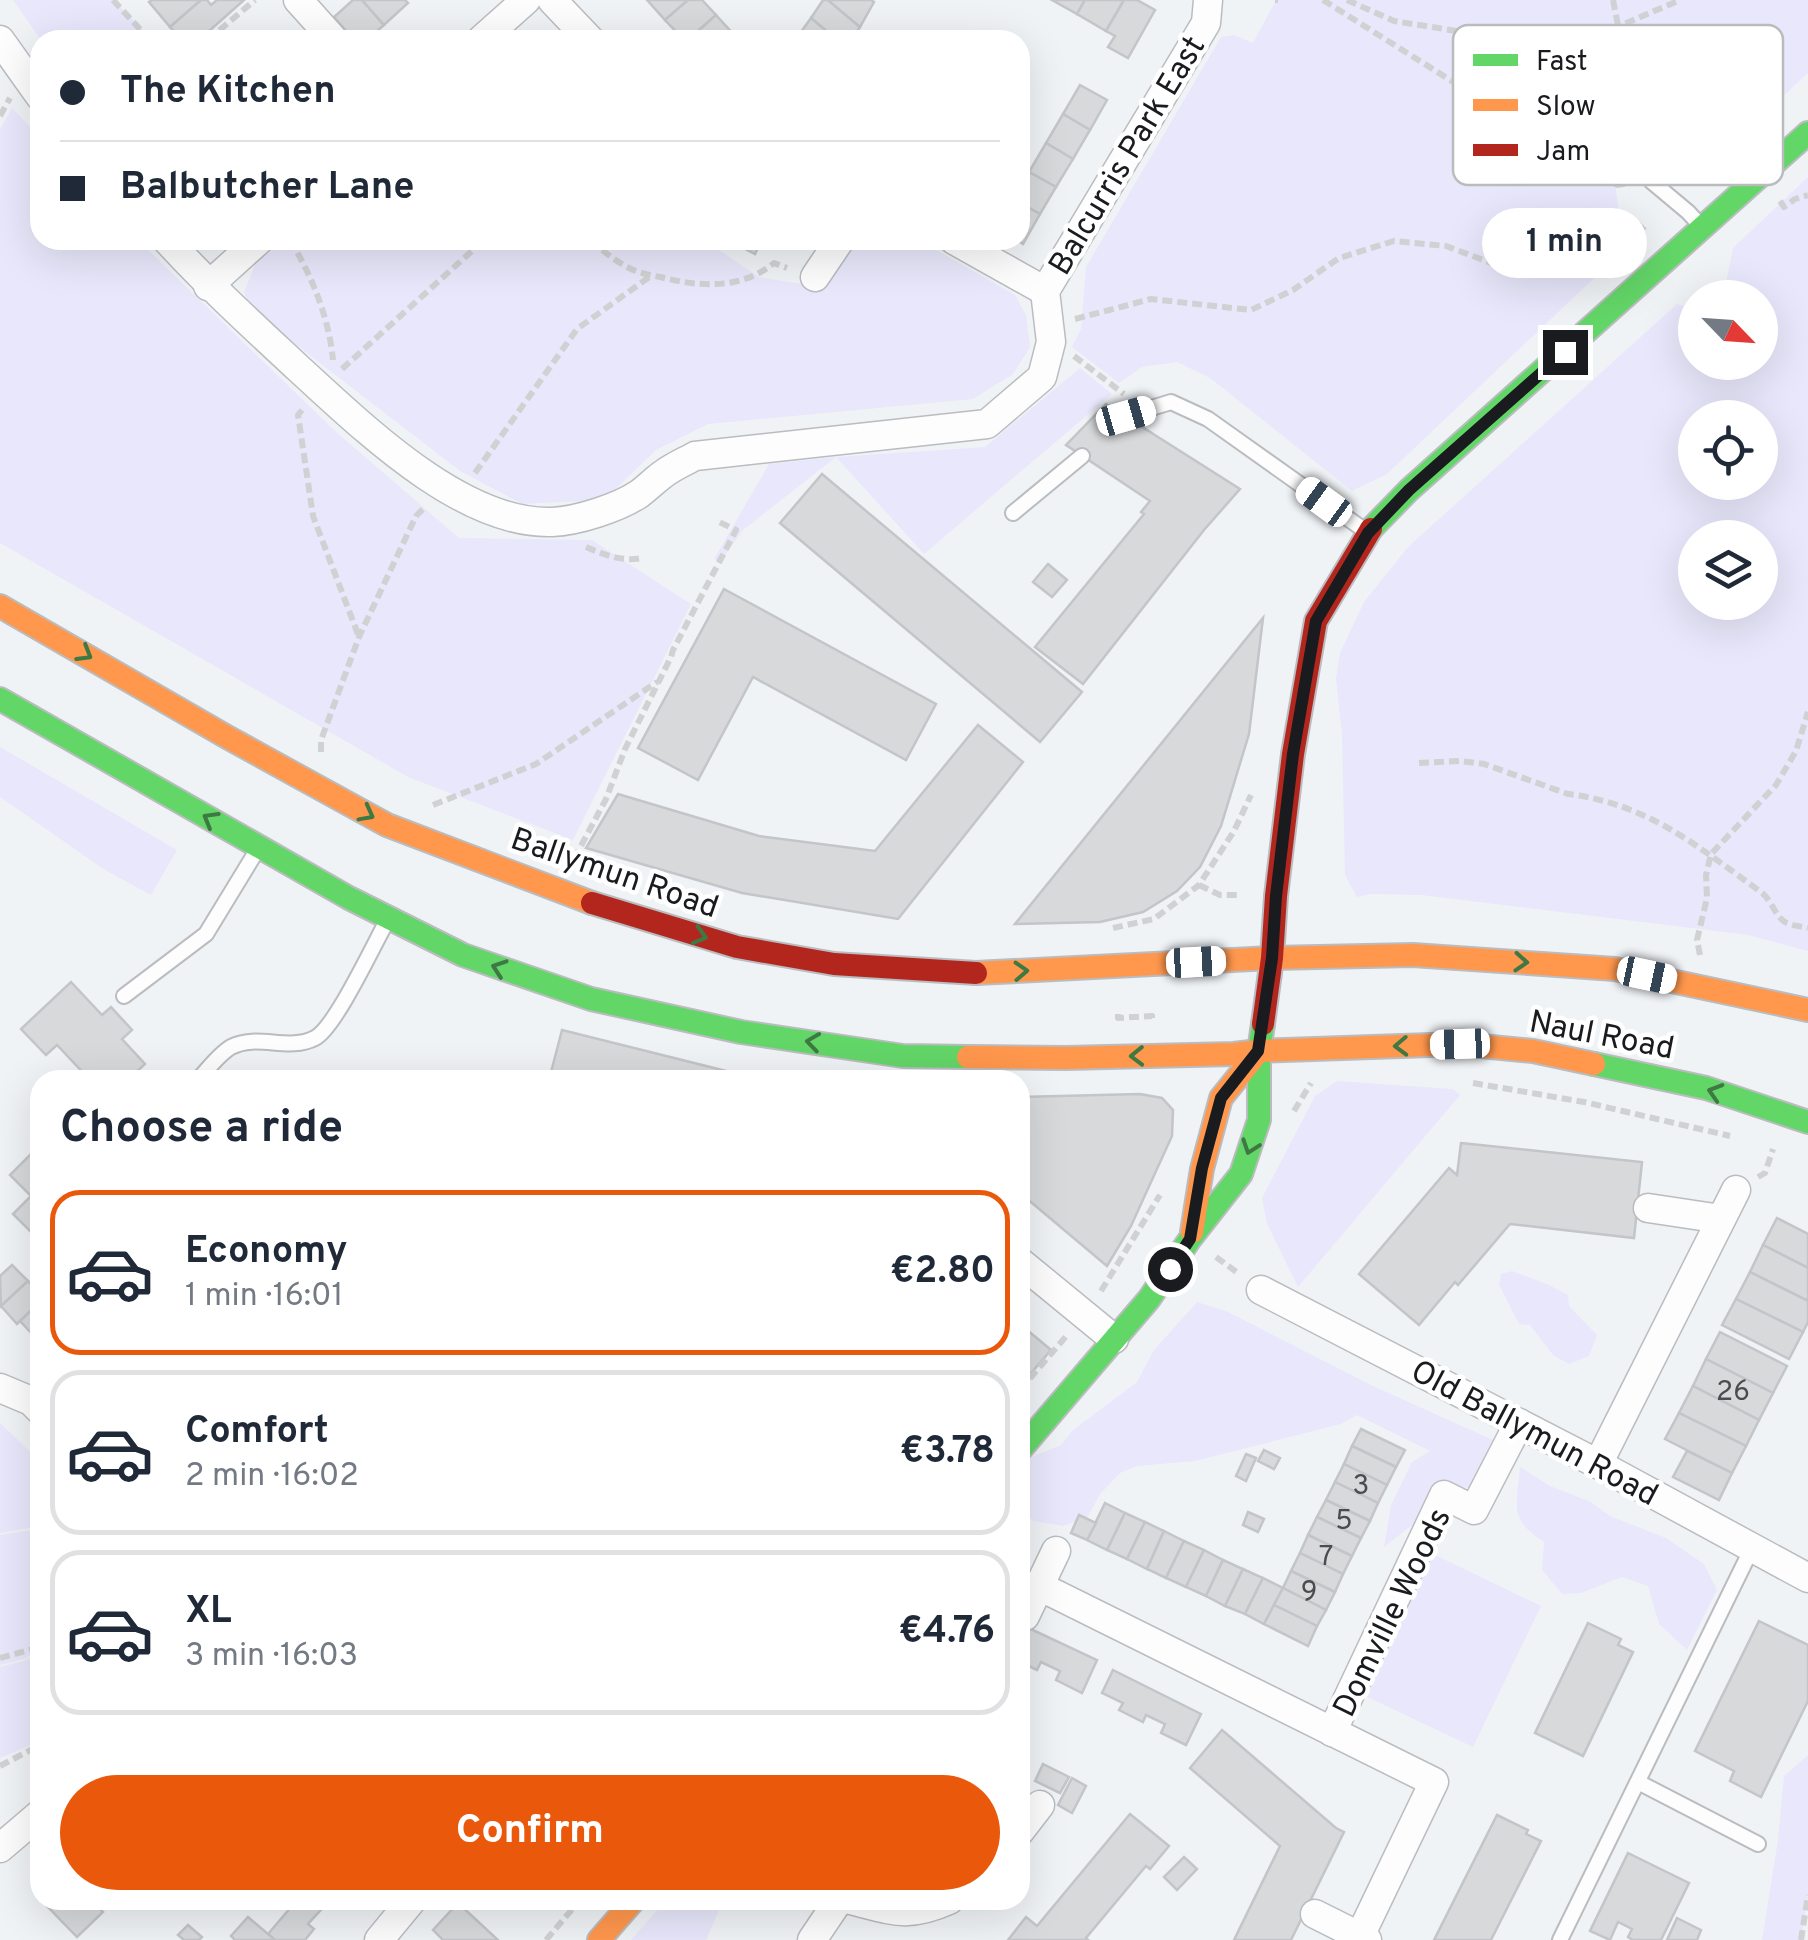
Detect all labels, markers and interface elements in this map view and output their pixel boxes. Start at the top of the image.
legend [1453,25,1783,185]
street label: Balcurris Park East [1041,30,1216,283]
text: Fast [1536,45,1588,81]
text: The Kitchen [120,68,336,117]
text: Slow [1536,90,1595,126]
text: Jam [1536,135,1590,171]
text: Balbutcher Lane [120,164,415,213]
callout: 1 min [1482,207,1648,277]
text: 1 min [1526,223,1603,263]
north arrow [1678,280,1778,380]
map controls [1678,280,1778,620]
route end [1543,330,1588,375]
car [1093,393,1159,439]
button: locate [1678,400,1778,500]
car [1291,472,1357,532]
button: layers [1678,520,1778,620]
one-way arrow [74,642,92,661]
one-way arrow [357,802,375,822]
one-way arrow [203,812,221,831]
street label: Ballymun Road [505,821,723,929]
one-way arrow [691,924,708,945]
car [1165,945,1227,979]
one-way arrow [1513,951,1529,973]
car [1615,954,1679,996]
one-way arrow [491,959,508,979]
one-way arrow [1014,961,1030,982]
street label: Naul Road [1526,1003,1677,1071]
car [1429,1028,1491,1060]
one-way arrow [805,1033,821,1054]
one-way arrow [1392,1036,1408,1057]
one-way arrow [1128,1045,1144,1066]
one-way arrow [1708,1083,1725,1104]
text: Choose a ride [60,1101,343,1158]
one-way arrow [1242,1137,1262,1154]
icon: car [65,1228,155,1318]
text: Economy [185,1228,347,1277]
route start [1148,1247,1193,1292]
text: €2.80 [890,1248,995,1297]
text: 1 min · 16:01 [185,1277,343,1317]
street label: Old Ballymun Road [1403,1353,1664,1517]
house number: 26 [1716,1375,1750,1411]
icon: car [65,1408,155,1498]
text: Comfort [185,1408,329,1457]
text: €3.78 [900,1428,995,1477]
text: 2 min · 16:02 [185,1457,359,1497]
house number: 3 [1353,1469,1369,1505]
street label: Domville Woods [1326,1502,1462,1724]
house number: 5 [1335,1504,1353,1540]
house number: 7 [1319,1540,1333,1576]
house number: 9 [1301,1575,1317,1611]
icon: car [65,1588,155,1678]
text: XL [185,1588,232,1637]
text: €4.76 [899,1608,995,1657]
text: 3 min · 16:03 [185,1637,358,1677]
button: Confirm [60,1775,1000,1890]

